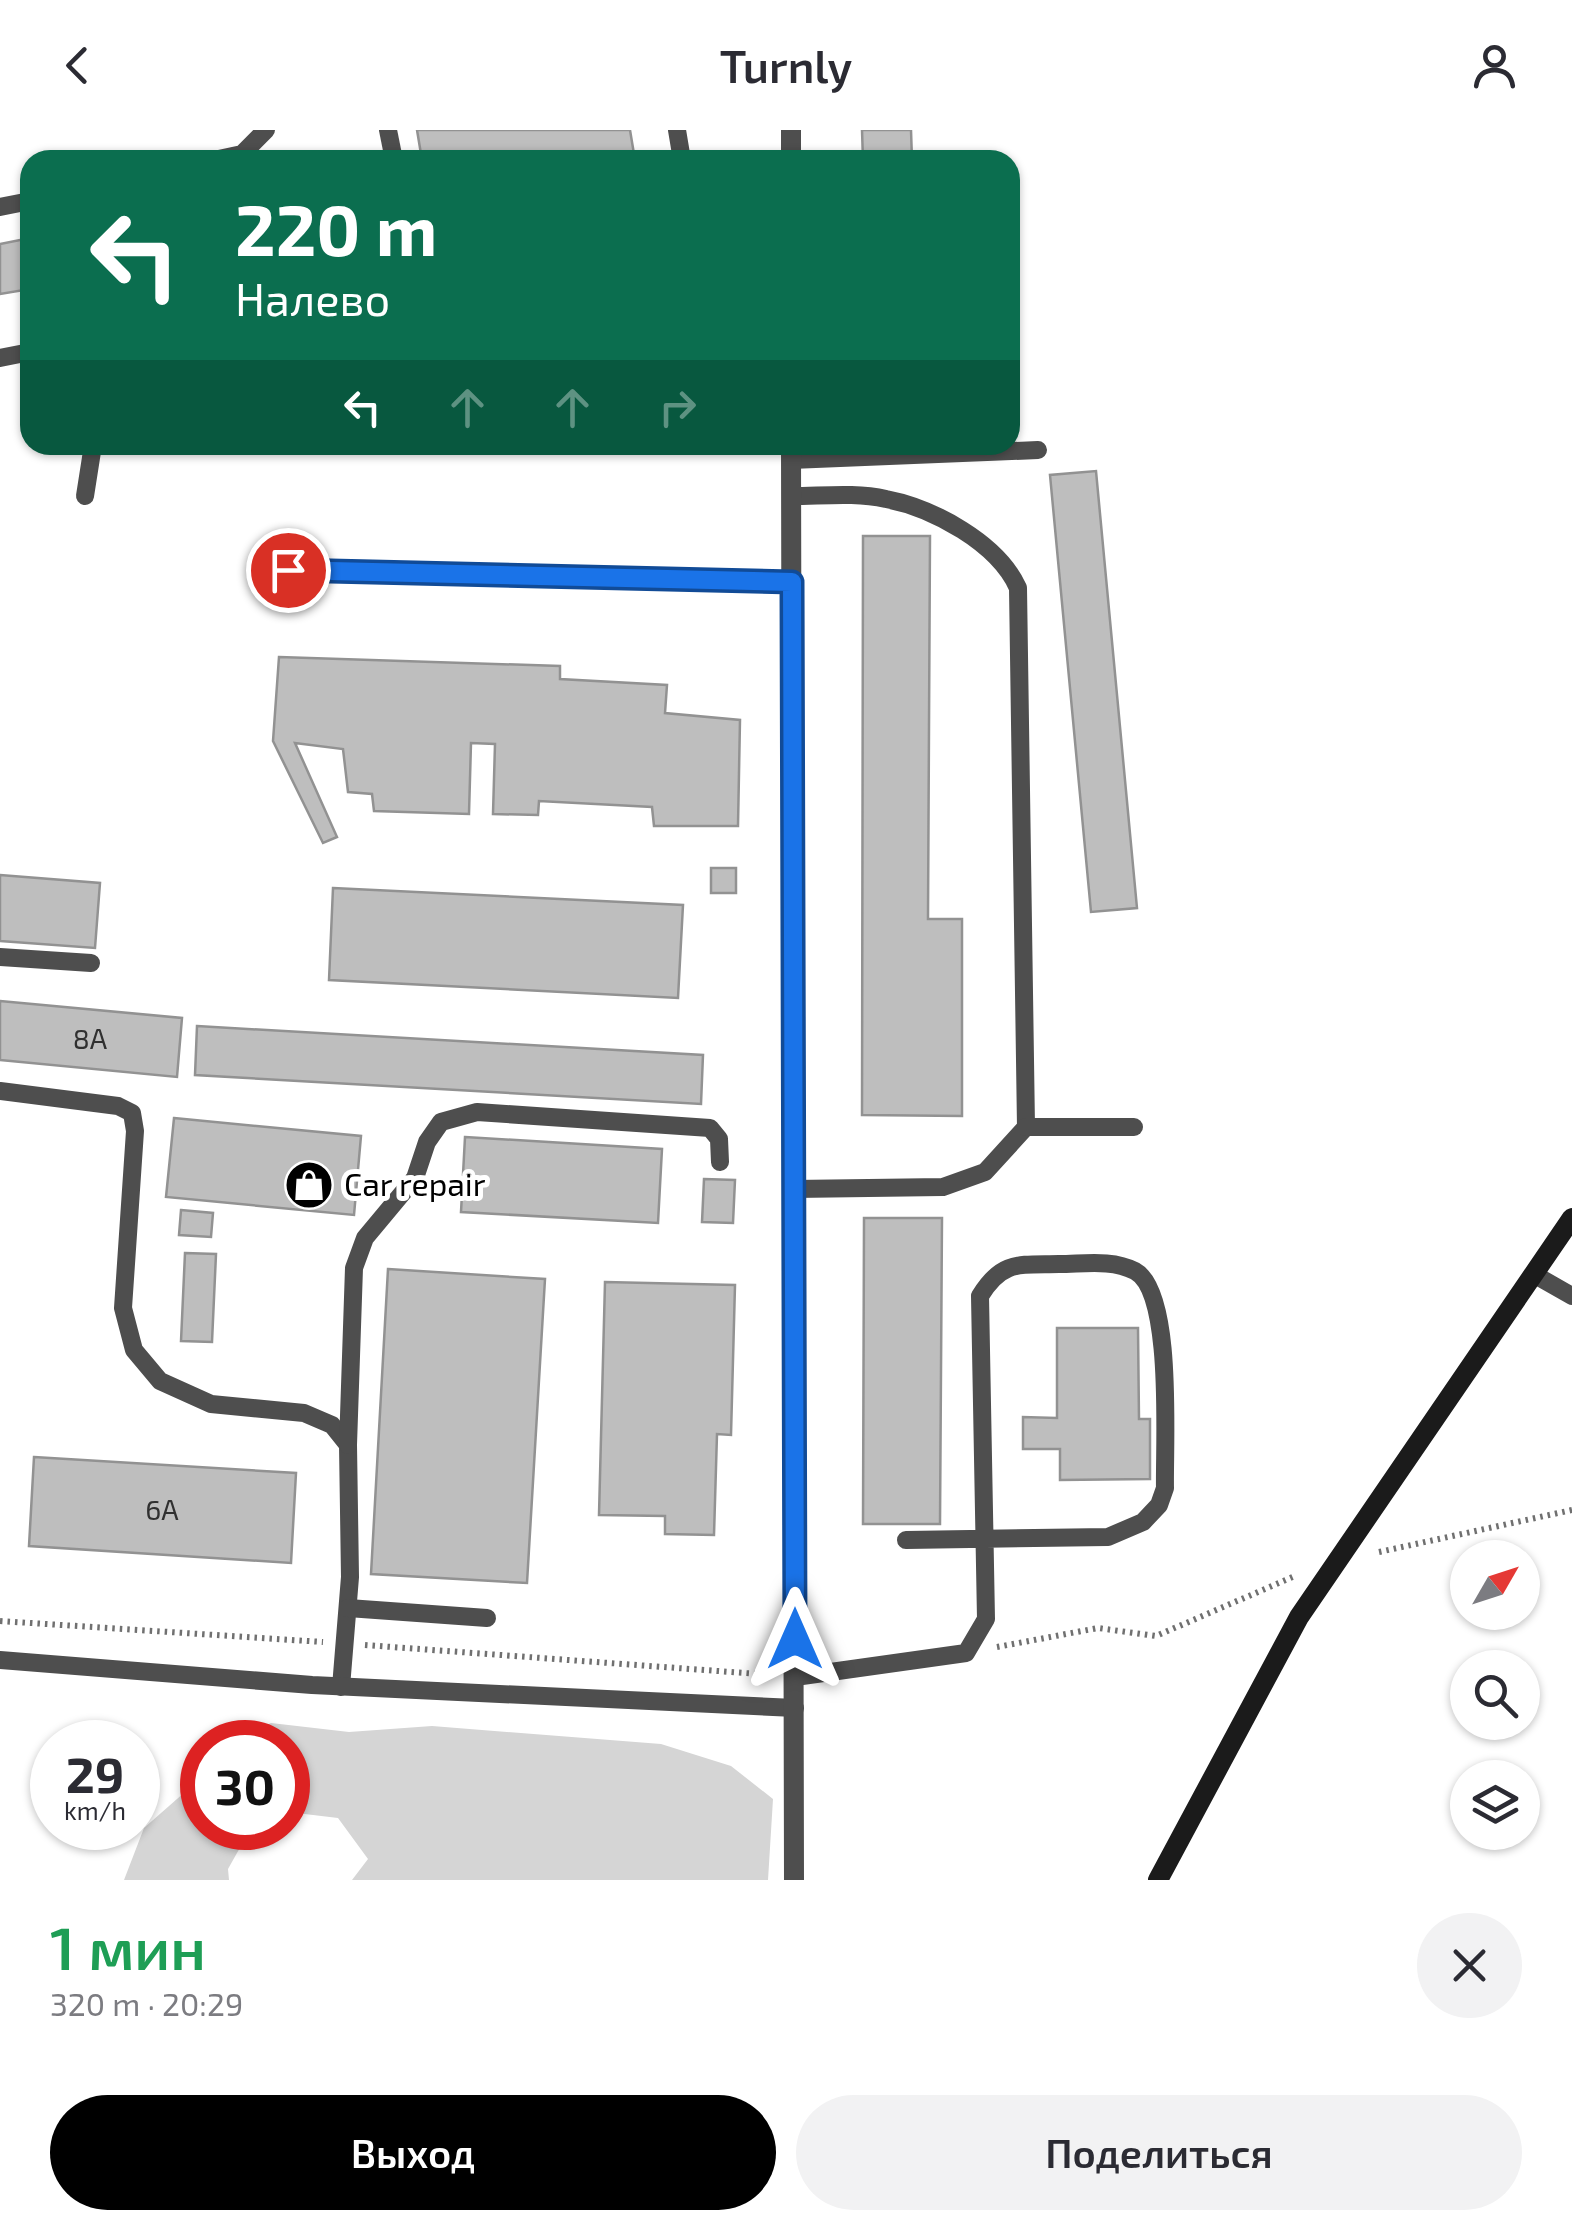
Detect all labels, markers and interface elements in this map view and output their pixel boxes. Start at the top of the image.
icon: back [50,38,105,93]
text: Turnly [720,38,852,92]
icon: person [1467,38,1522,93]
text: 220 m [235,186,437,270]
icon: left [70,190,200,320]
text: Налево [235,271,390,325]
icon: left [335,380,390,435]
icon: ahead [440,380,495,435]
icon: ahead [545,380,600,435]
icon: right [650,380,705,435]
pin [246,528,331,613]
icon: arrive [261,543,316,598]
house number: 8А [73,1021,108,1055]
shop icon: Car repair [283,1159,335,1211]
place label: Car repair [344,1164,486,1202]
house number: 6А [145,1492,179,1526]
north arrow [1450,1540,1540,1630]
map controls [1450,1540,1540,1850]
position arrow [743,1587,847,1691]
button: search [1450,1650,1540,1740]
speed limit sign: 30 [180,1720,310,1850]
text: 29 [66,1743,124,1803]
button: layers [1450,1760,1540,1850]
text: km/h [64,1795,126,1825]
text: 1 мин [50,1910,206,1982]
button: close [1417,1913,1522,2018]
text: 320 m · 20:29 [50,1984,243,2022]
button: Выход [50,2095,776,2210]
button: Поделиться [796,2095,1522,2210]

